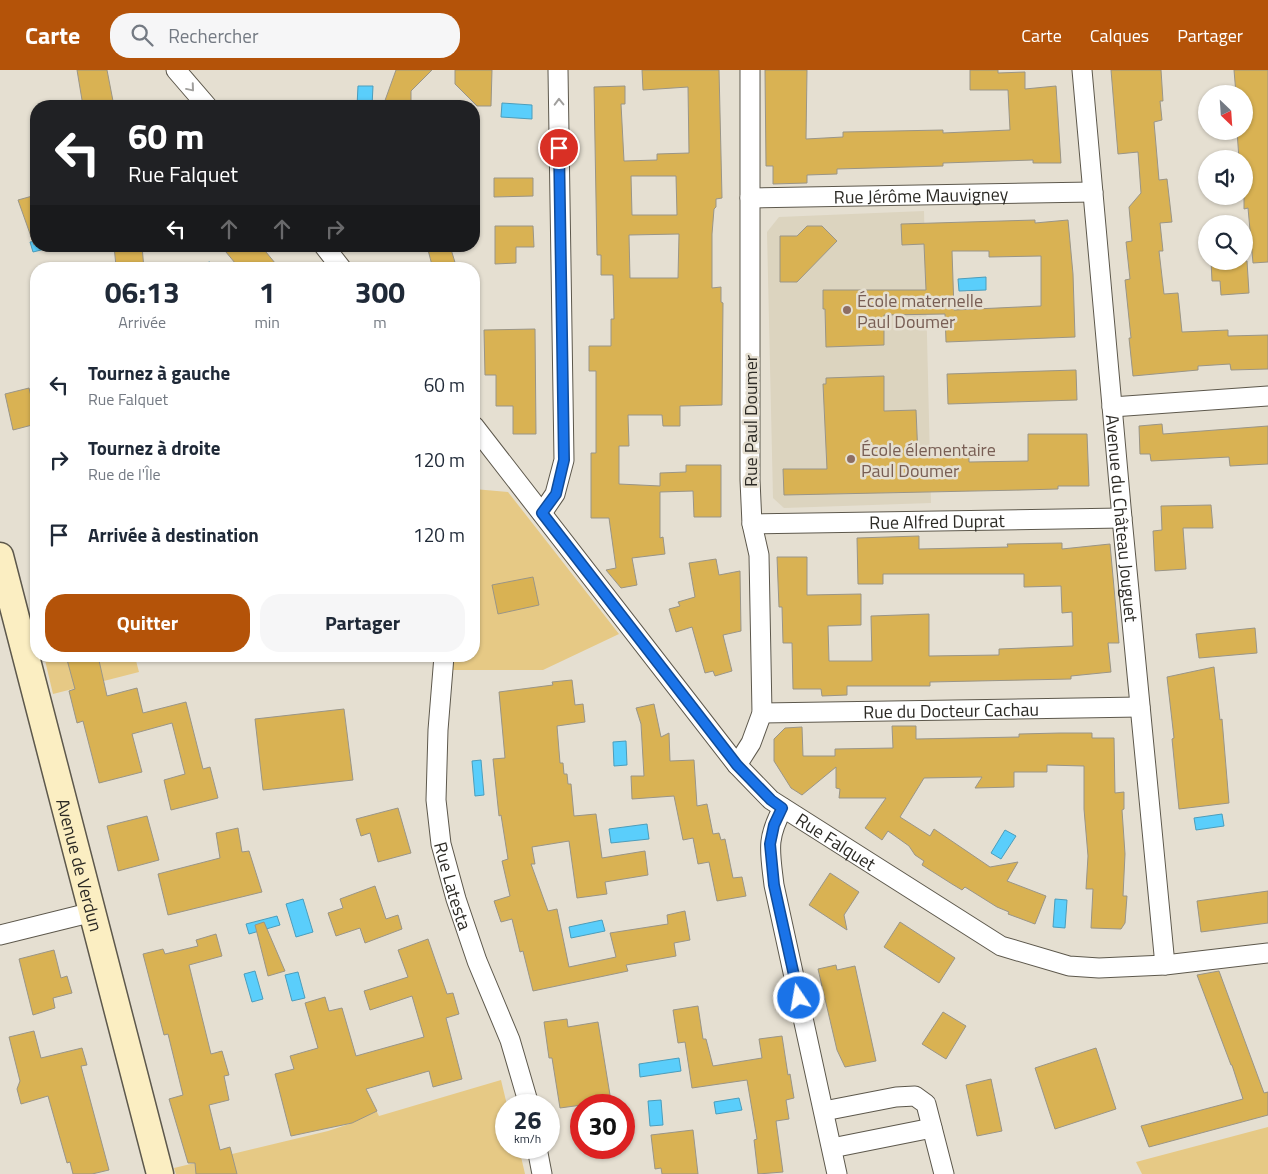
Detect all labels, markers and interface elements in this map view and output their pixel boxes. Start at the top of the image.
search box [110,13,460,58]
text: Carte [25,17,80,53]
icon: search [128,21,156,49]
text: Rechercher [168,21,258,50]
text: Carte [1021,22,1062,49]
text: Calques [1090,22,1149,49]
text: Partager [1177,22,1243,49]
one-way arrow [186,83,195,92]
north arrow [1198,85,1252,140]
map controls [1198,85,1253,270]
one-way arrow [553,98,564,106]
text: 60 m [128,109,204,163]
icon: left [45,120,110,185]
pin [538,127,580,169]
icon: arrive [545,134,573,162]
button: sound [1198,150,1253,205]
text: Rue Falquet [128,157,238,191]
street label: Rue Jérôme Mauvigney [833,180,1009,210]
icon: left [162,215,190,243]
icon: ahead [215,215,243,243]
icon: ahead [268,215,296,243]
icon: right [321,215,349,243]
button: search [1198,215,1253,270]
text: 06:13 [105,269,180,315]
text: 1 [259,269,276,315]
text: 300 [355,269,405,315]
place label: École maternelle Paul Doumer [857,287,983,335]
marker: École maternelle Paul Doumer [841,304,853,316]
text: Arrivée [118,310,166,334]
text: min [254,310,280,334]
text: m [373,310,387,334]
street label: Rue Paul Doumer [737,355,764,487]
text: Tournez à gauche [88,358,230,387]
text: 60 m [424,370,465,399]
icon: left [45,371,73,399]
text: Rue Falquet [88,387,168,411]
street label: Avenue du Château Jouguet [1099,413,1145,624]
text: Tournez à droite [88,433,220,462]
place label: École élementaire Paul Doumer [861,436,996,484]
text: 120 m [413,445,465,474]
icon: right [45,446,73,474]
marker: École élementaire Paul Doumer [845,453,857,465]
text: Rue de l'Île [88,462,161,486]
street label: Rue Alfred Duprat [869,506,1006,536]
text: Arrivée à destination [88,520,259,549]
text: 120 m [413,520,465,549]
icon: arrive [45,521,73,549]
button: Quitter [45,594,250,652]
button: Partager [260,594,465,652]
street label: Rue du Docteur Cachau [863,695,1039,725]
street label: Avenue de Verdun [50,795,110,934]
street label: Rue Falquet [791,806,882,877]
street label: Rue Latesta [428,839,479,933]
position arrow [772,971,824,1023]
speed limit sign: 30 [570,1094,635,1159]
text: 26 [513,1101,542,1139]
text: km/h [514,1129,541,1148]

